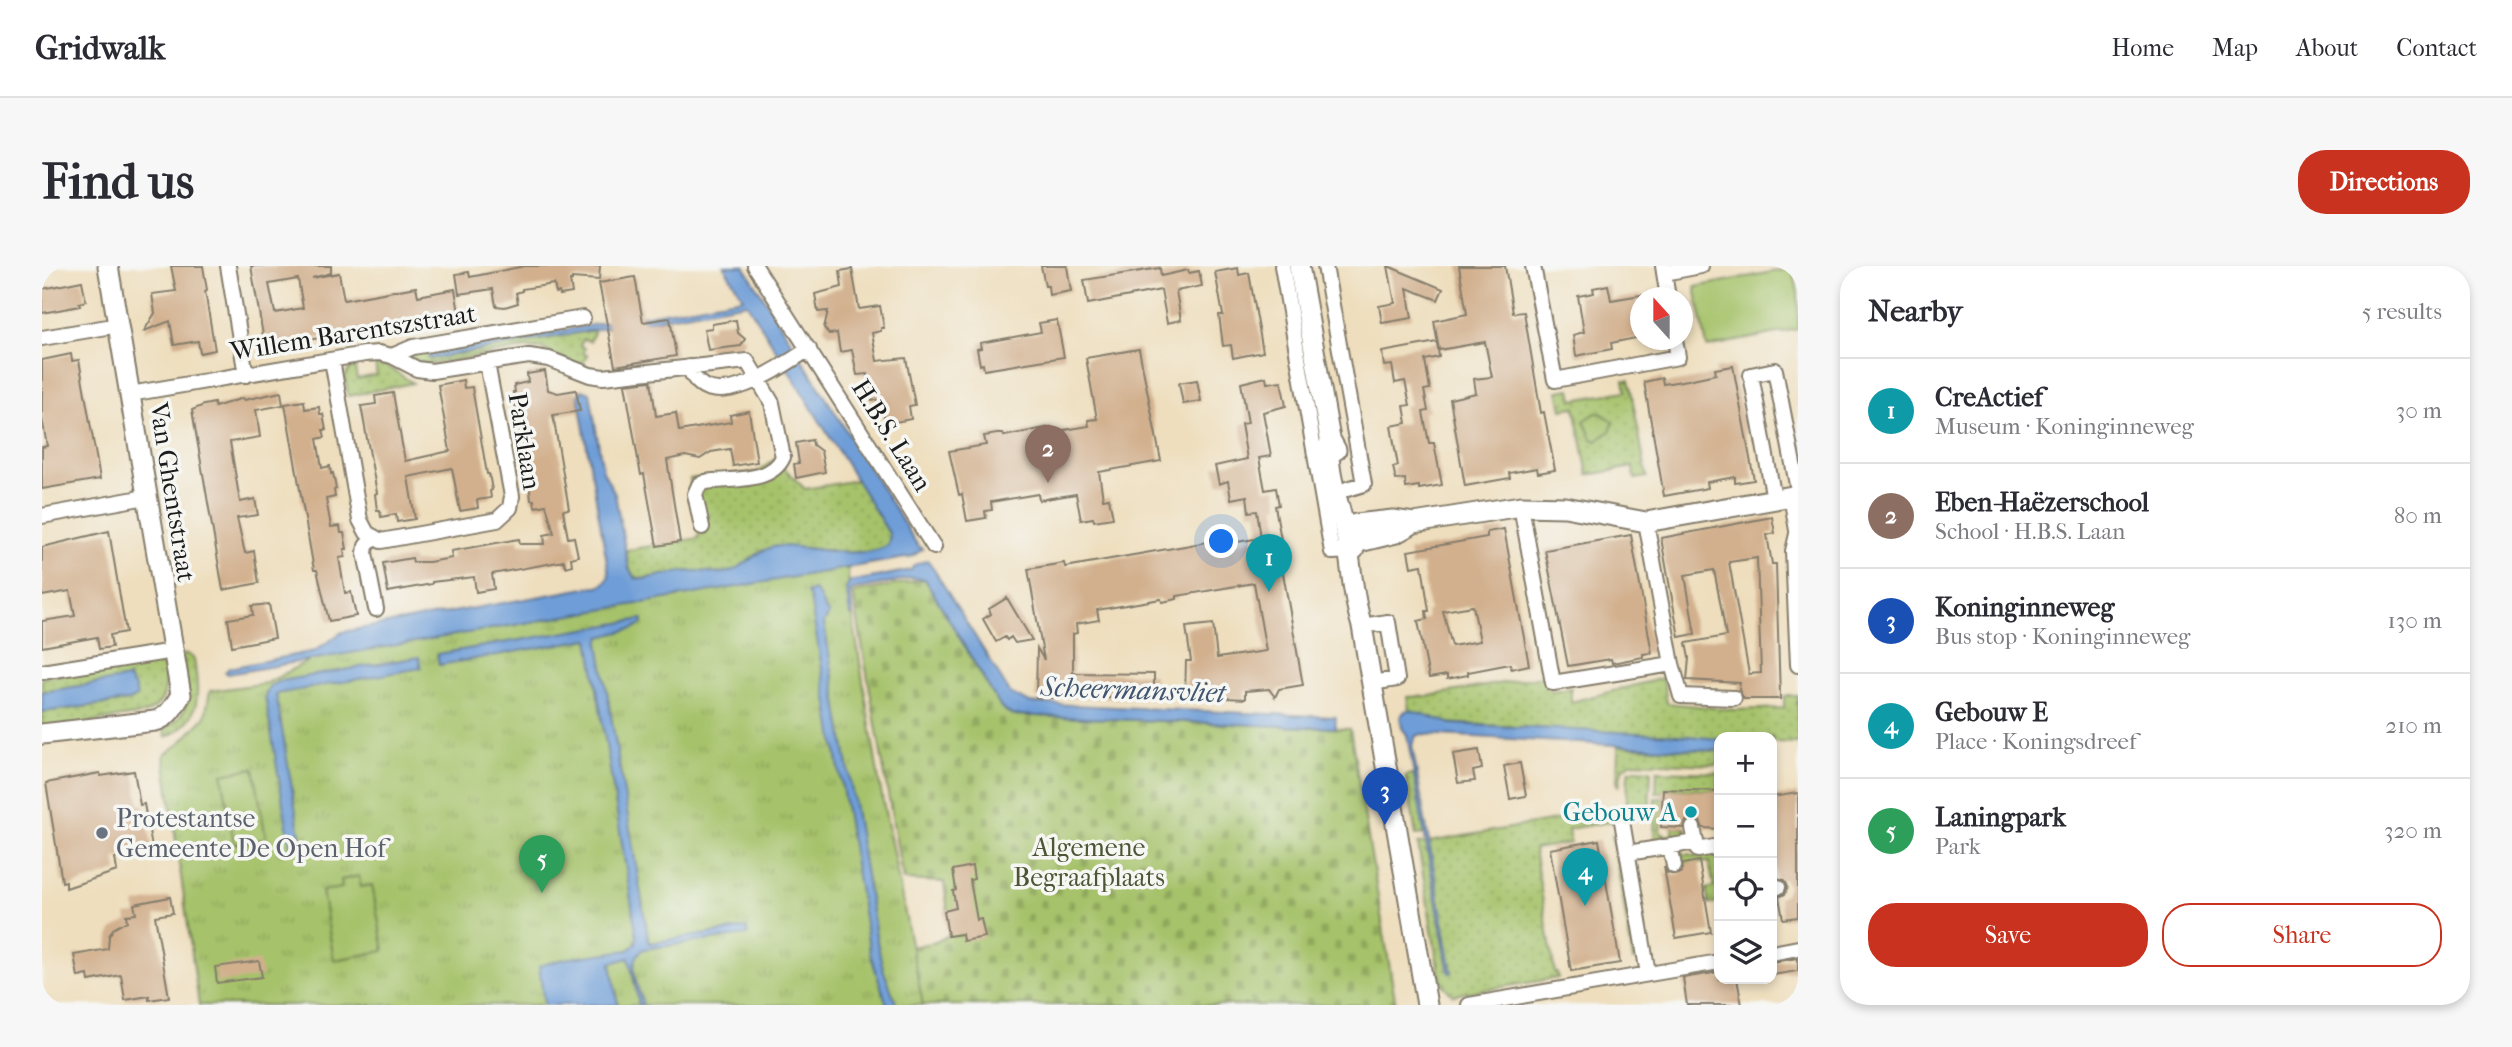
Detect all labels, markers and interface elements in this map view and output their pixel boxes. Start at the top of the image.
text: Gridwalk [35,29,165,68]
text: Home [2112,34,2174,62]
text: Map [2212,34,2258,62]
text: About [2296,34,2358,62]
text: Contact [2396,34,2477,62]
button: Directions [2298,150,2470,214]
text: Find us [42,153,194,211]
north arrow [1630,287,1693,350]
text: Nearby [1868,294,1963,329]
street label: Willem Barentszstraat [227,298,479,367]
text: 5 results [2362,298,2442,325]
street label: H.B.S. Laan [845,374,938,497]
text: CreActief [1935,382,2043,413]
street label: Parklaan [502,390,547,492]
text: 1 [1887,397,1895,424]
text: 30 m [2396,397,2442,424]
street label: Van Ghentstraat [143,399,202,585]
text: Museum · Koninginneweg [1935,413,2194,440]
pin: 2 [1025,425,1071,483]
text: Eben-Haëzerschool [1935,487,2149,518]
text: 2 [1885,502,1897,529]
text: 80 m [2394,502,2442,529]
text: School · H.B.S. Laan [1935,518,2125,545]
your location [1204,524,1238,558]
pin: 1 [1246,534,1292,592]
text: Koninginneweg [1935,592,2114,623]
text: 3 [1886,607,1896,634]
text: 130 m [2388,607,2442,634]
text: Bus stop · Koninginneweg [1935,623,2190,650]
water label: Scheermansvliet [1039,670,1227,709]
text: Gebouw E [1935,697,2048,728]
text: 4 [1884,712,1898,739]
text: 210 m [2385,712,2442,739]
text: Place · Koningsdreef [1935,728,2137,755]
map controls [1714,732,1777,984]
button: + [1714,732,1777,795]
pin: 3 [1362,767,1408,825]
button: − [1714,795,1777,858]
place label: Gebouw A [1563,797,1678,828]
text: Laningpark [1935,802,2066,833]
place label: Protestantse Gemeente De Open Hof [116,803,391,864]
marker: Gebouw A [1683,804,1699,820]
text: 5 [1886,817,1896,844]
text: 320 m [2384,817,2442,844]
marker: Protestantse Gemeente De Open Hof [94,825,110,841]
park label: Algemene Begraafplaats [1013,832,1165,893]
text: Park [1935,833,1981,860]
pin: 5 [519,835,565,893]
pin: 4 [1562,848,1608,906]
button: locate [1714,858,1777,921]
button: Save [1868,903,2148,967]
button: Share [2162,903,2442,967]
button: layers [1714,921,1777,984]

